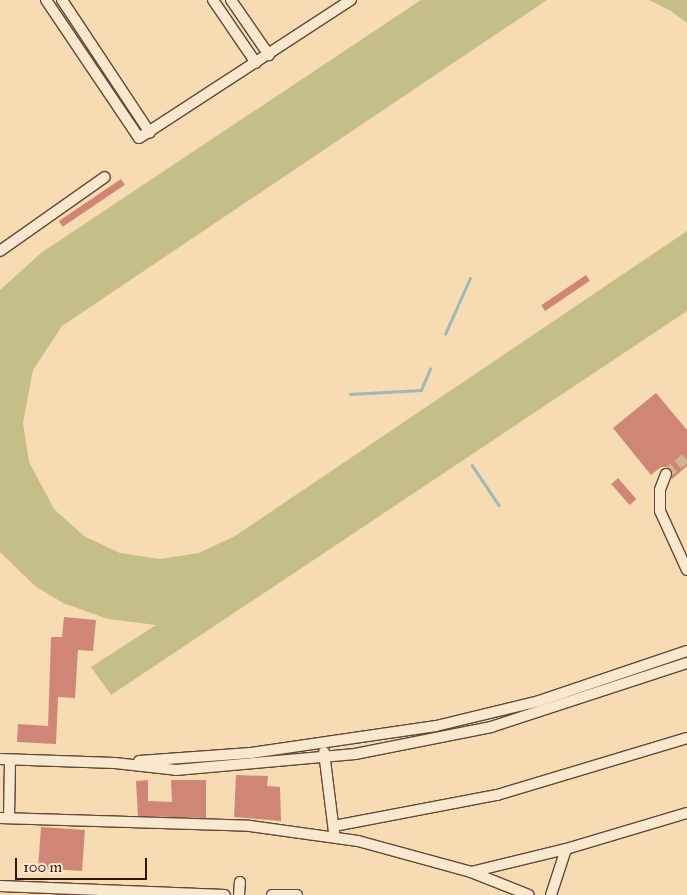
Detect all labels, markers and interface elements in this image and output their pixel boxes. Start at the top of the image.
scale bar [18,848,150,880]
text: 100 m [23,858,62,876]

